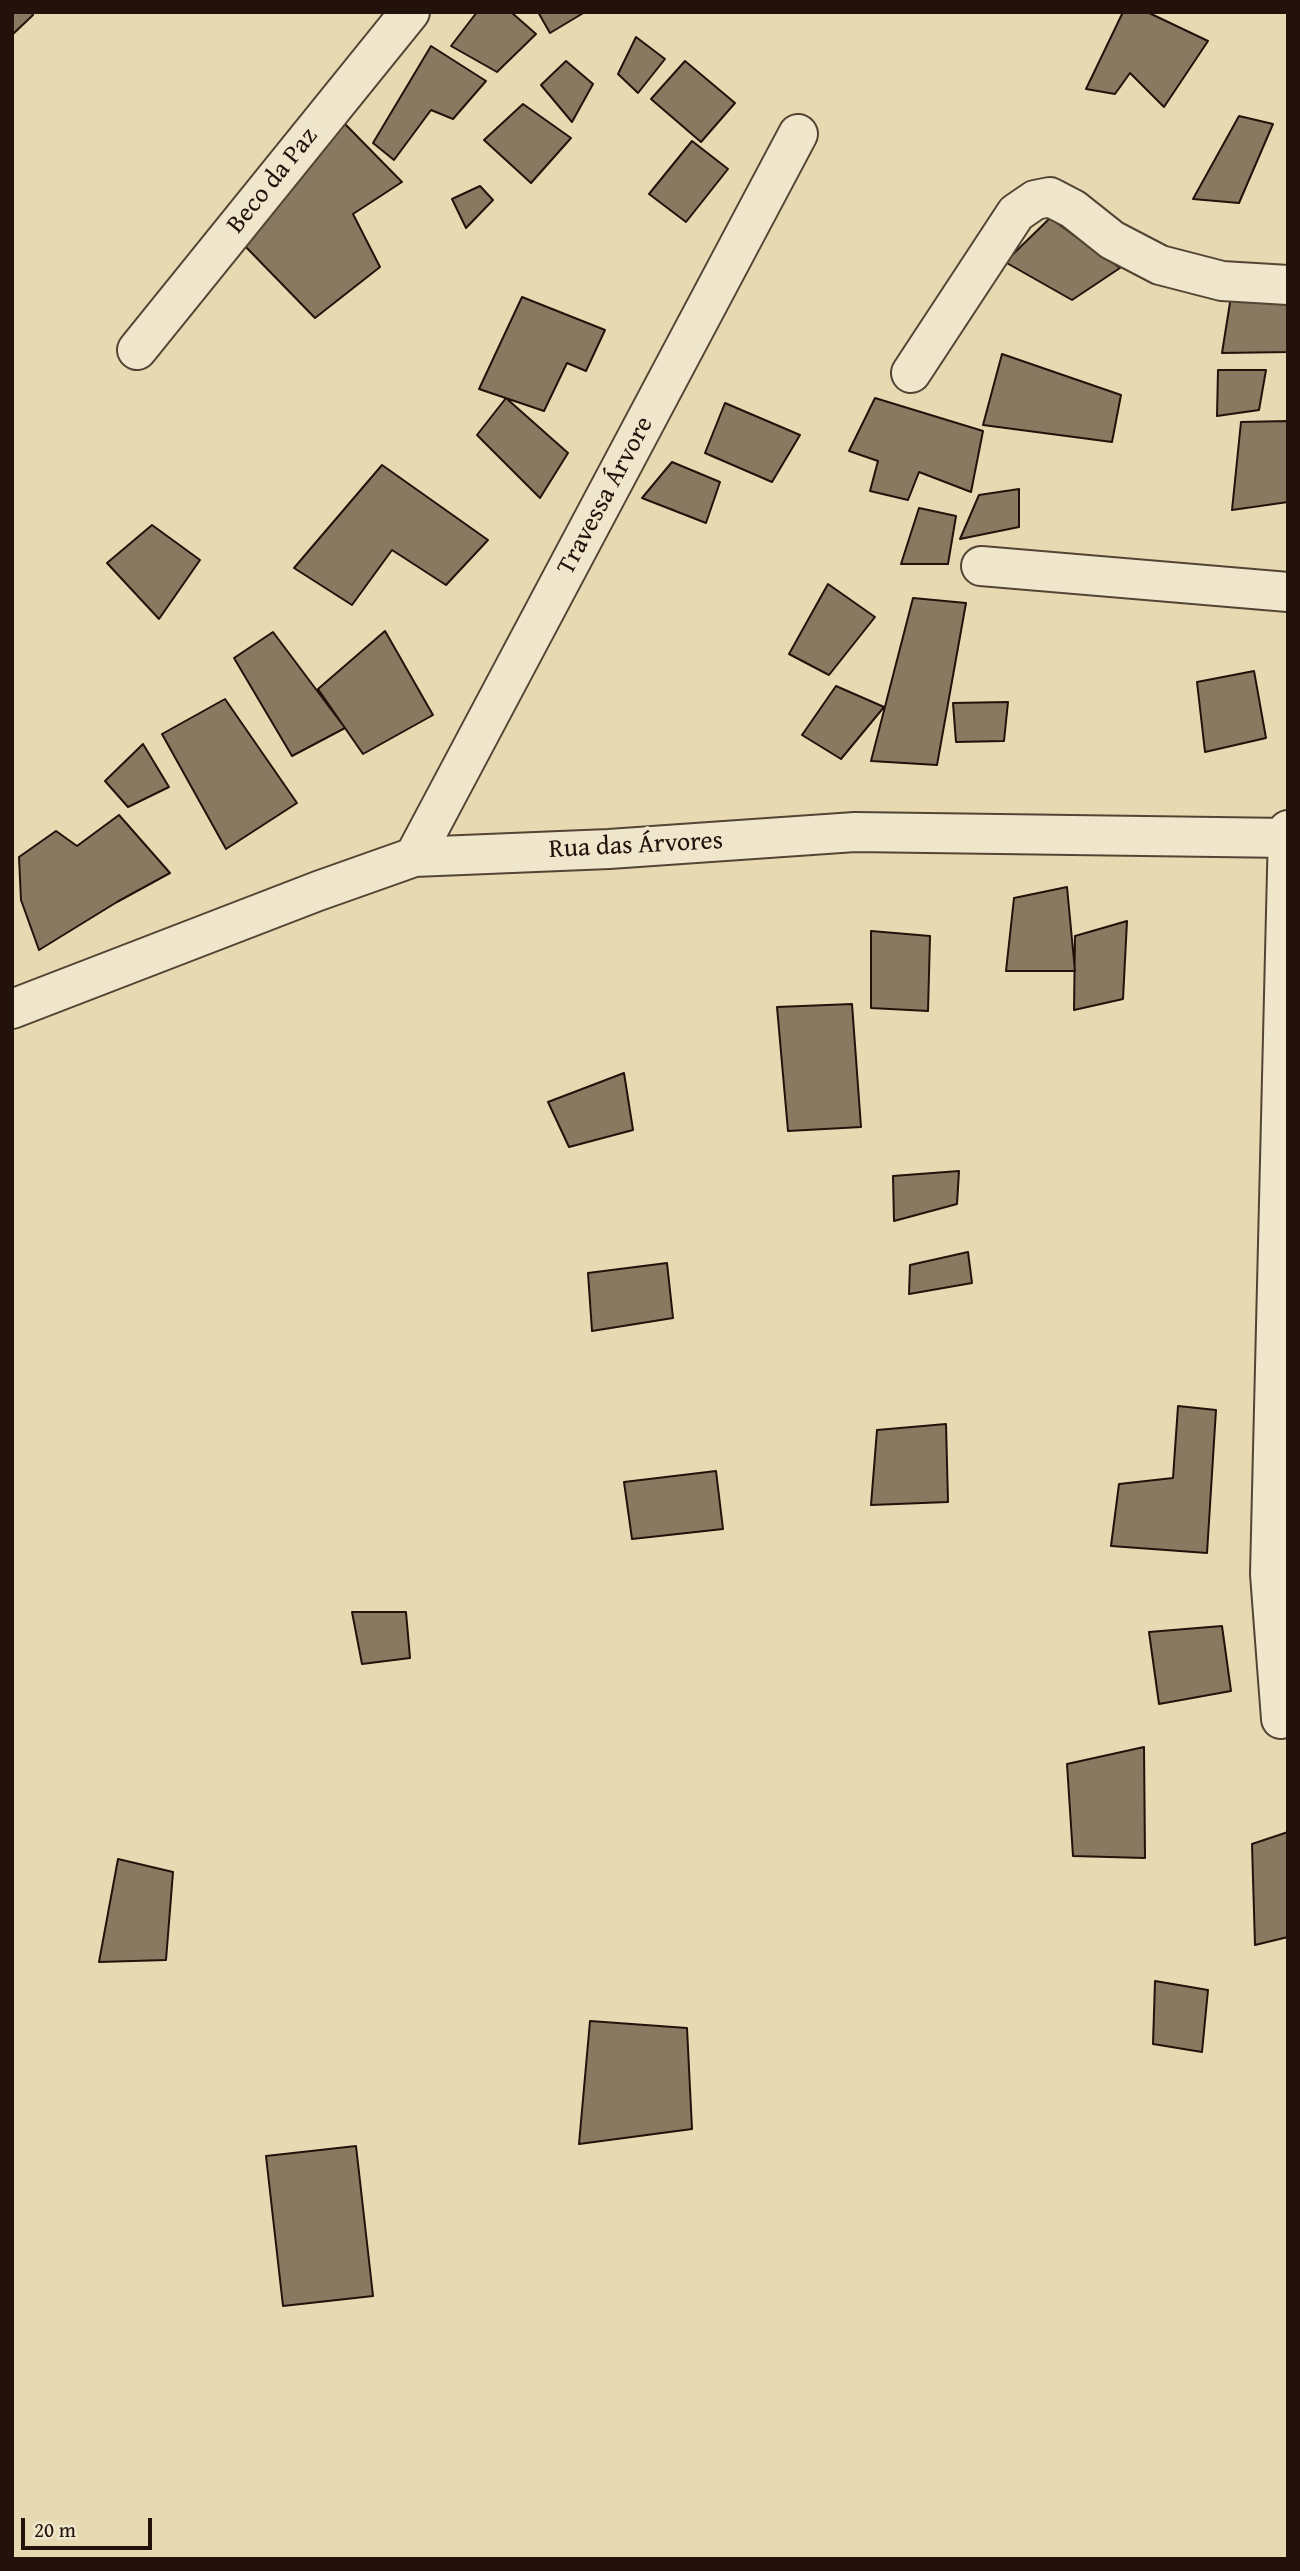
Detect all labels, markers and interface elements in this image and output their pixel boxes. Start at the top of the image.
street label: Beco da Paz [221,122,325,240]
street label: Travessa Árvore [551,412,661,580]
street label: Rua das Árvores [548,826,724,866]
scale bar [24,2504,156,2548]
text: 20 m [34,2514,76,2545]

